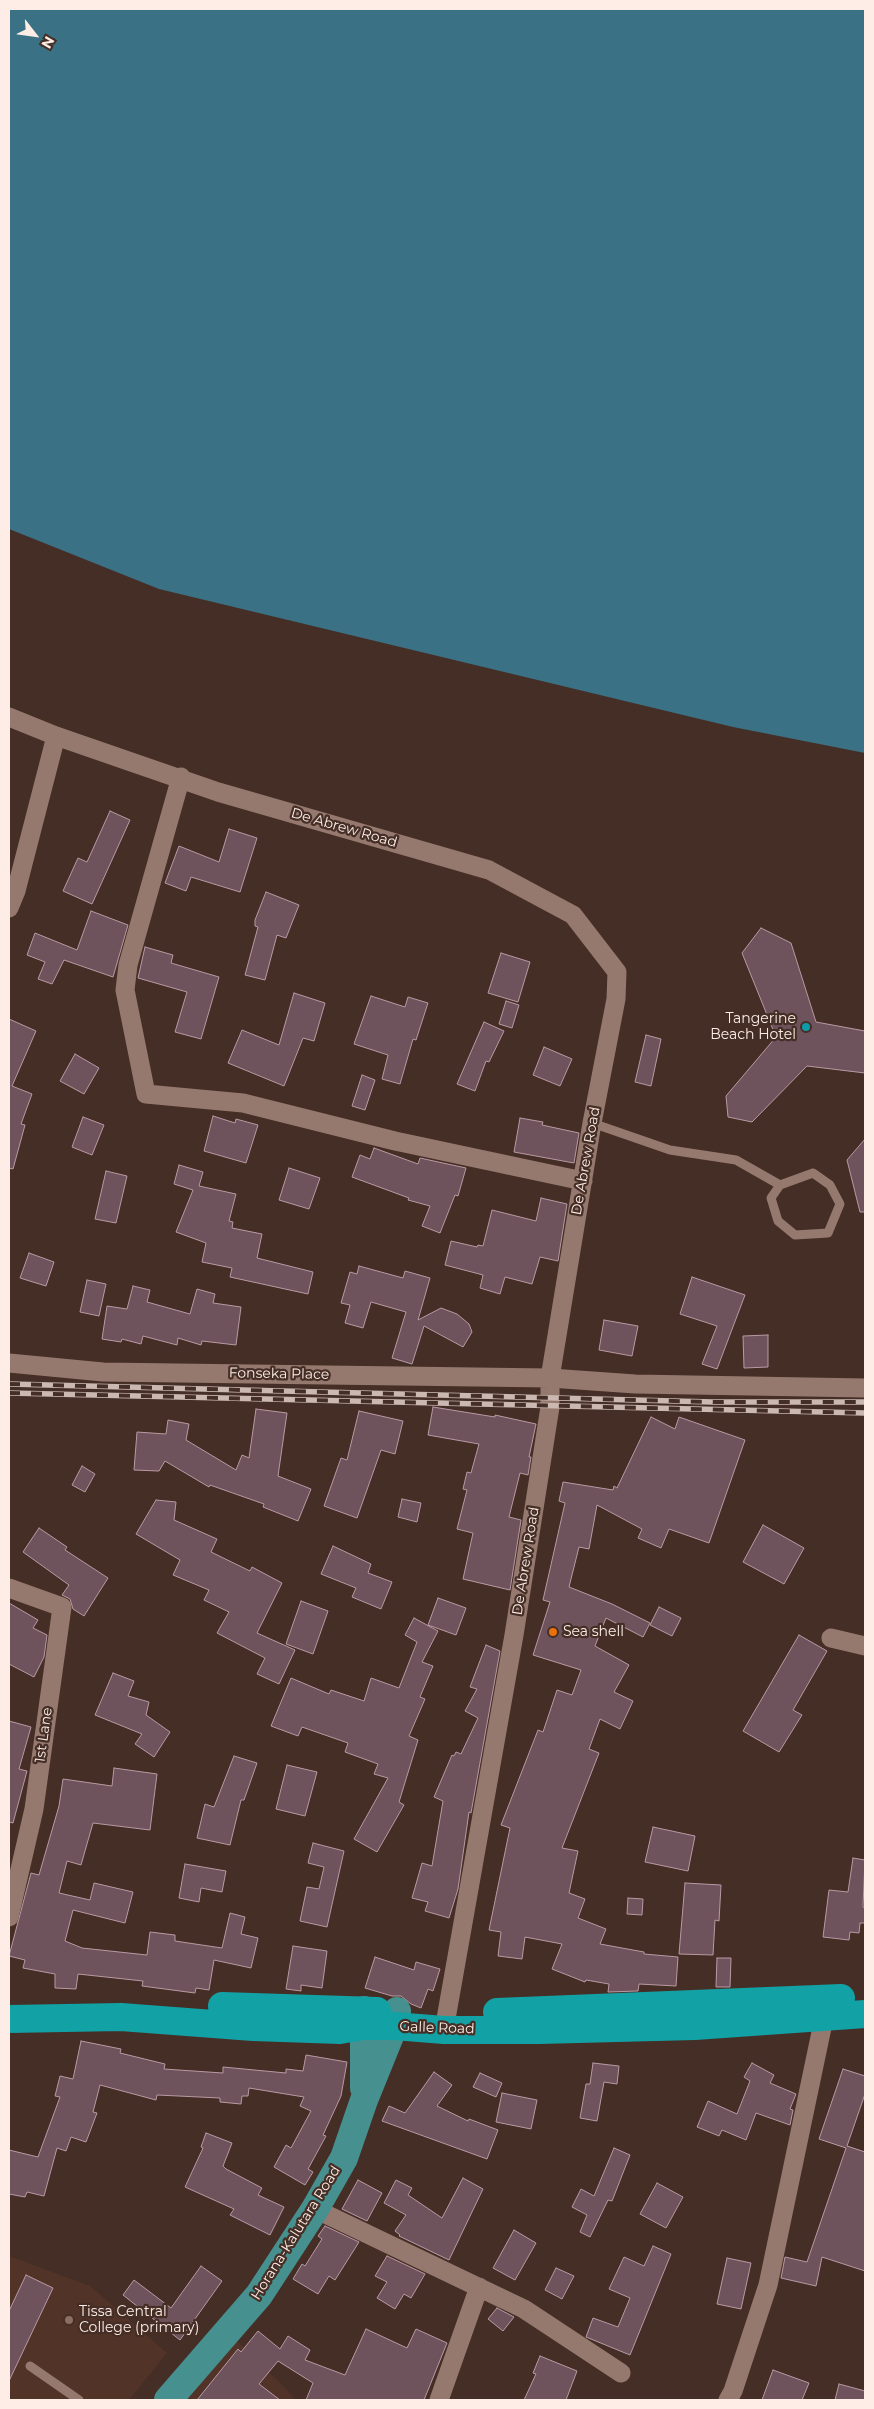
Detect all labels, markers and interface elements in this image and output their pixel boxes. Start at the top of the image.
north arrow [10,10,60,60]
text: N [37,33,59,52]
street label: De Abrew Road [289,805,399,851]
place label: Tangerine Beach Hotel [710,1011,796,1044]
marker: Tangerine Beach Hotel [800,1021,812,1033]
street label: De Abrew Road [568,1106,604,1216]
street label: Fonseka Place [229,1365,329,1383]
street label: De Abrew Road [509,1506,543,1616]
place label: Sea shell [563,1624,624,1640]
marker: Sea shell [547,1626,559,1638]
street label: 1st Lane [32,1706,56,1764]
street label: Galle Road [399,2018,475,2038]
street label: Horana-Kalutara Road [248,2163,344,2303]
place label: Tissa Central College (primary) [79,2304,199,2336]
marker: Tissa Central College (primary) [63,2314,75,2326]

